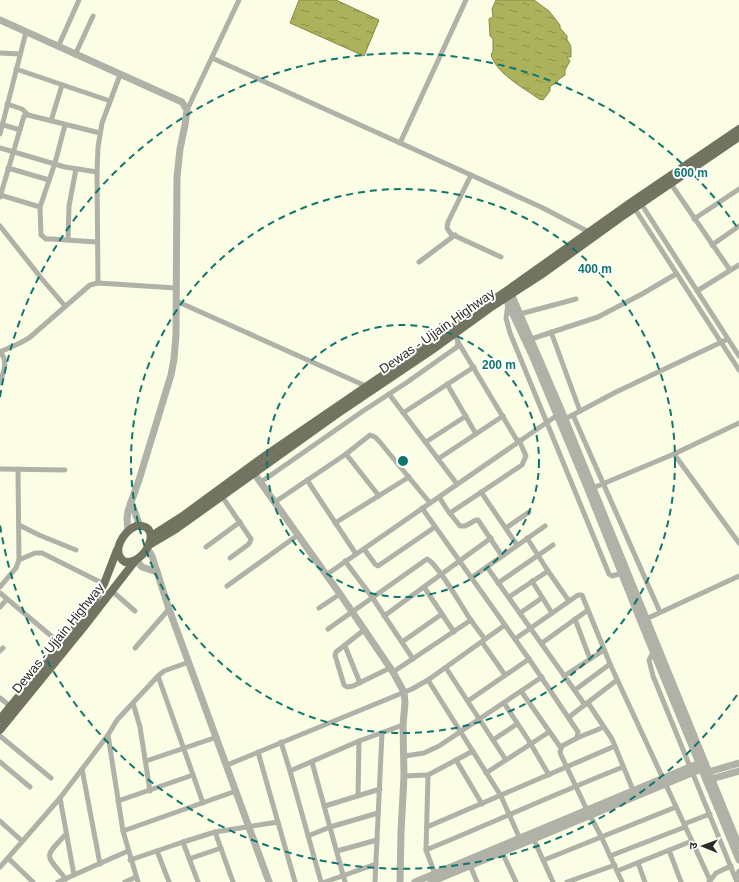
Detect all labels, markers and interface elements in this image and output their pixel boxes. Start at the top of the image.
text: 600 m [674,166,708,180]
text: 400 m [578,262,612,276]
street label: Dewas - Ujjain Highway [376,285,498,377]
text: 200 m [482,358,516,372]
centre of rings [396,454,410,468]
street label: Dewas - Ujjain Highway [9,580,107,696]
north arrow [683,826,723,866]
text: उ [687,842,699,849]

